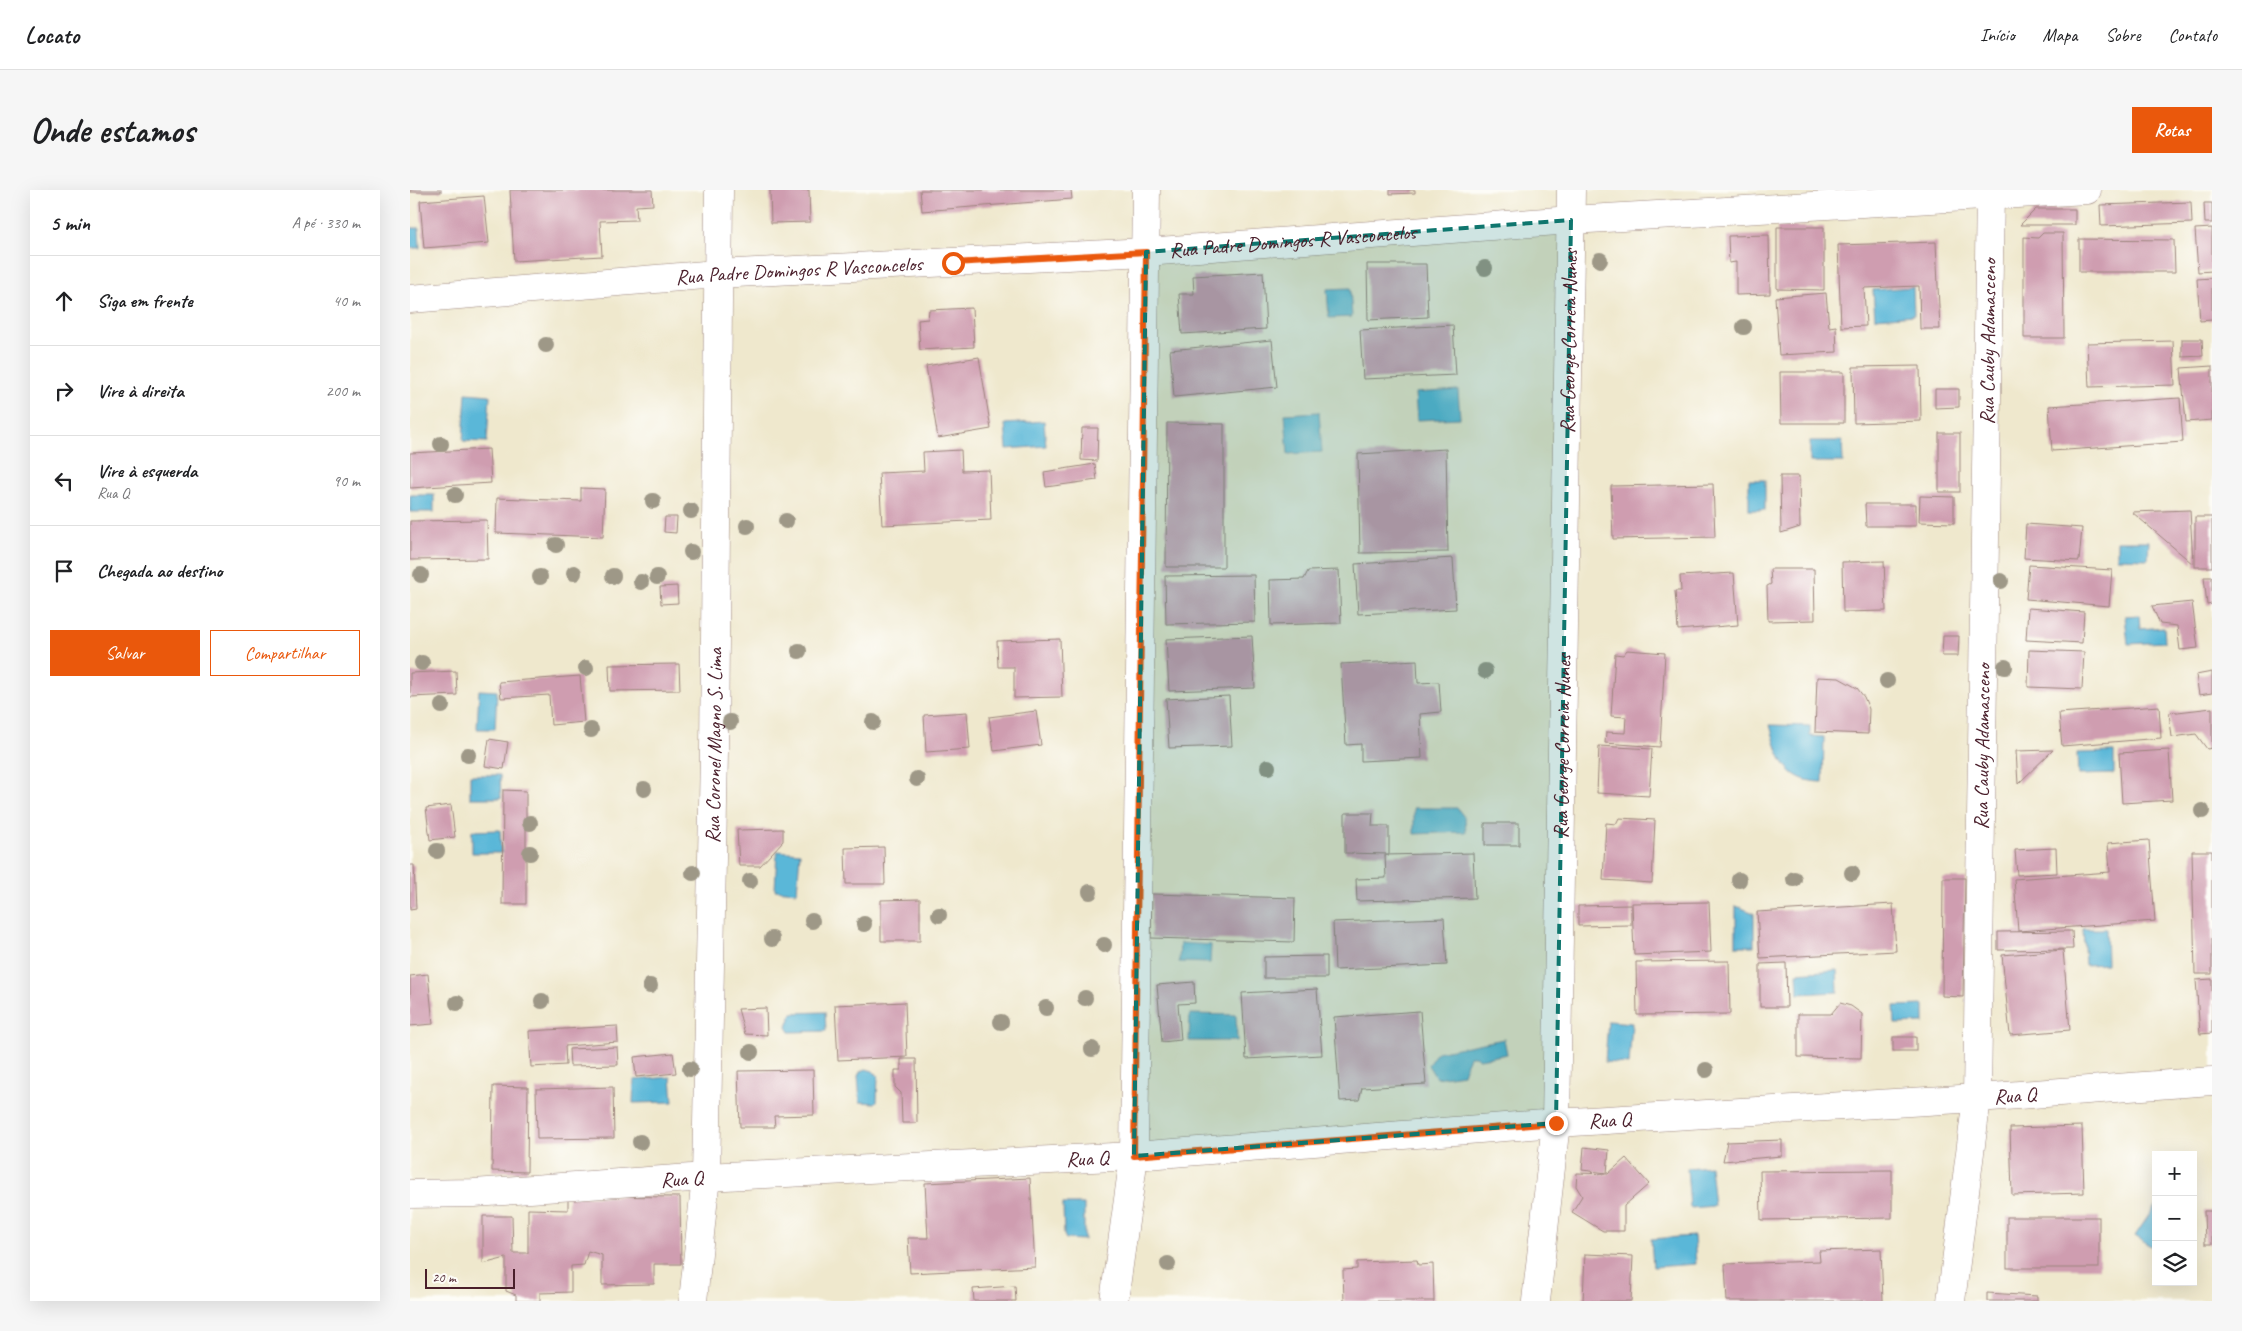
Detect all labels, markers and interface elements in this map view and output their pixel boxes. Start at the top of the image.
text: Locato [25,20,79,50]
text: Início [1980,24,2015,46]
text: Mapa [2043,24,2077,46]
text: Sobre [2105,24,2141,46]
text: Contato [2169,24,2217,46]
button: Rotas [2132,107,2212,153]
text: Onde estamos [30,108,195,153]
text: 5 min [50,210,90,236]
text: A pé · 330 m [292,213,360,233]
street label: Rua Padre Domingos R Vasconcelos [1169,219,1419,263]
street label: Rua George Correia Nunes [1554,247,1583,434]
street label: Rua Padre Domingos R Vasconcelos [674,250,925,290]
route start [942,252,965,275]
street label: Rua Cauby Adamasceno [1974,256,2002,425]
icon: ahead [50,287,78,315]
text: Siga em frente [97,289,193,313]
text: 40 m [333,291,360,311]
icon: right [50,377,78,405]
text: Vire à direita [97,379,184,403]
text: 200 m [326,381,360,401]
text: Vire à esquerda [97,459,197,483]
icon: left [50,467,78,495]
text: 90 m [333,471,360,491]
text: Rua Q [97,483,129,503]
icon: arrive [50,557,78,585]
text: Chegada ao destino [97,559,223,583]
button: Salvar [50,630,200,676]
button: Compartilhar [210,630,360,676]
street label: Rua Coronel Magno S. Lima [699,646,728,844]
street label: Rua George Correia Nunes [1548,652,1577,839]
street label: Rua Cauby Adamasceno [1968,661,1996,830]
street label: Rua Q [1993,1081,2040,1110]
street label: Rua Q [1588,1105,1634,1134]
route end [1545,1112,1568,1135]
street label: Rua Q [1065,1144,1111,1172]
map controls [2152,1151,2197,1286]
button: + [2152,1151,2197,1196]
street label: Rua Q [660,1164,706,1193]
button: − [2152,1196,2197,1241]
button: layers [2152,1241,2197,1286]
scale bar [425,1266,515,1289]
text: 20 m [432,1269,456,1286]

